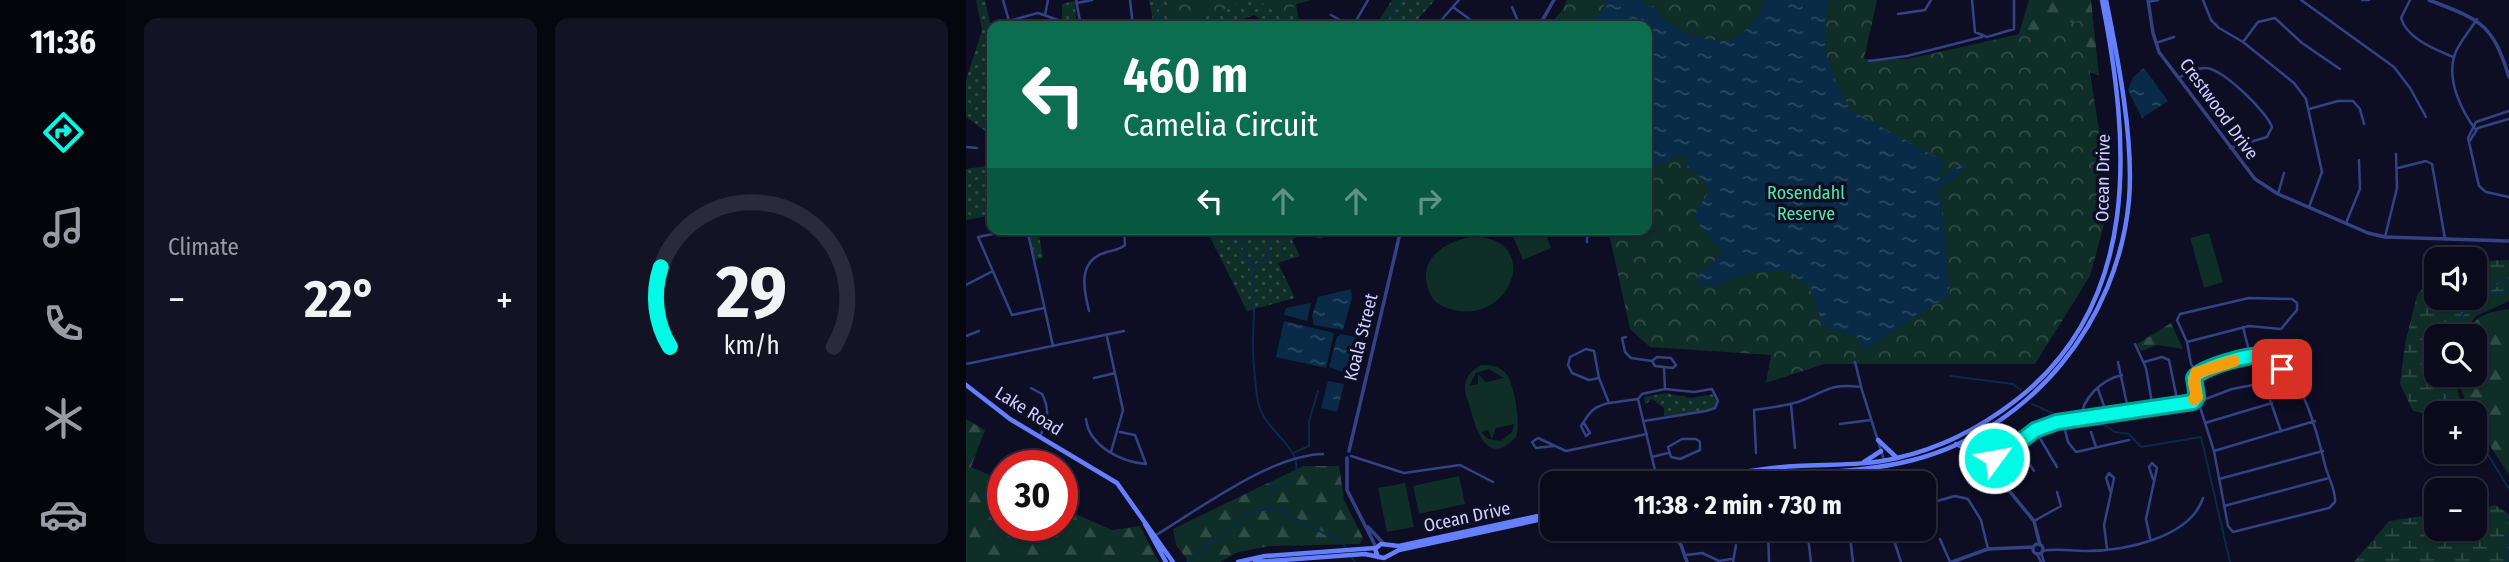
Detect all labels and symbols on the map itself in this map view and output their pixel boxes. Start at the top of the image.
street label: Crestwood Drive [2175,54,2263,164]
street label: Ocean Drive [2091,134,2115,222]
park label: Rosendahl Reserve [1767,182,1845,225]
street label: Koala Street [1340,291,1382,383]
pin [2252,339,2312,399]
street label: Lake Road [991,382,1067,440]
position arrow [1957,421,2031,495]
speed limit sign: 30 [987,450,1078,541]
street label: Ocean Drive [1422,497,1512,537]

